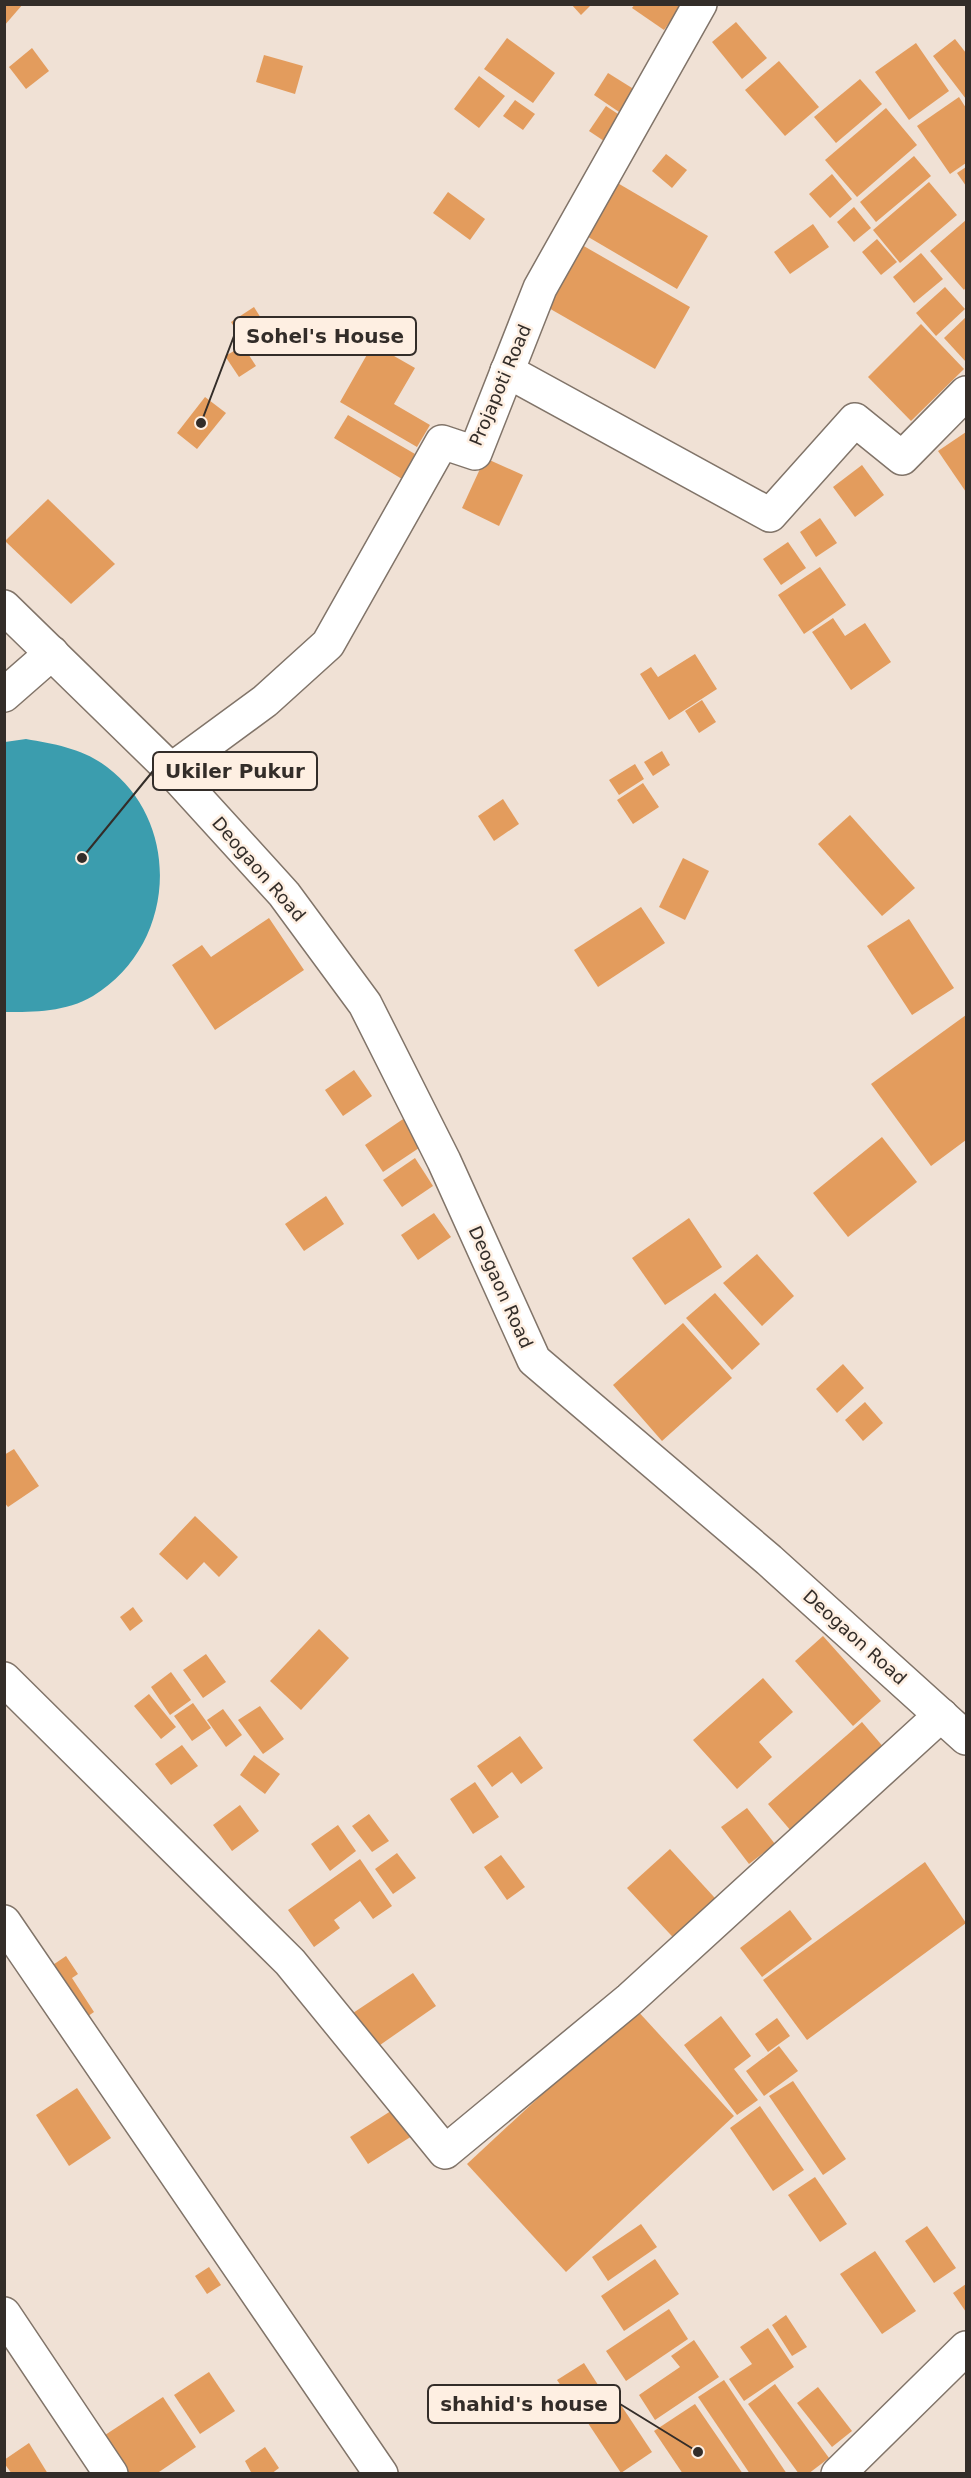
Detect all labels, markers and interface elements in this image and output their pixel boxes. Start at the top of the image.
callout: Sohel's House [234,317,416,355]
street label: Projapoti Road [465,321,535,449]
text: Sohel's House [246,324,404,348]
callout: Ukiler Pukur [153,752,317,790]
text: Ukiler Pukur [165,759,305,783]
street label: Deogaon Road [208,812,310,926]
street label: Deogaon Road [465,1223,537,1351]
street label: Deogaon Road [799,1585,911,1689]
callout: shahid's house [428,2385,620,2423]
text: shahid's house [440,2392,608,2416]

